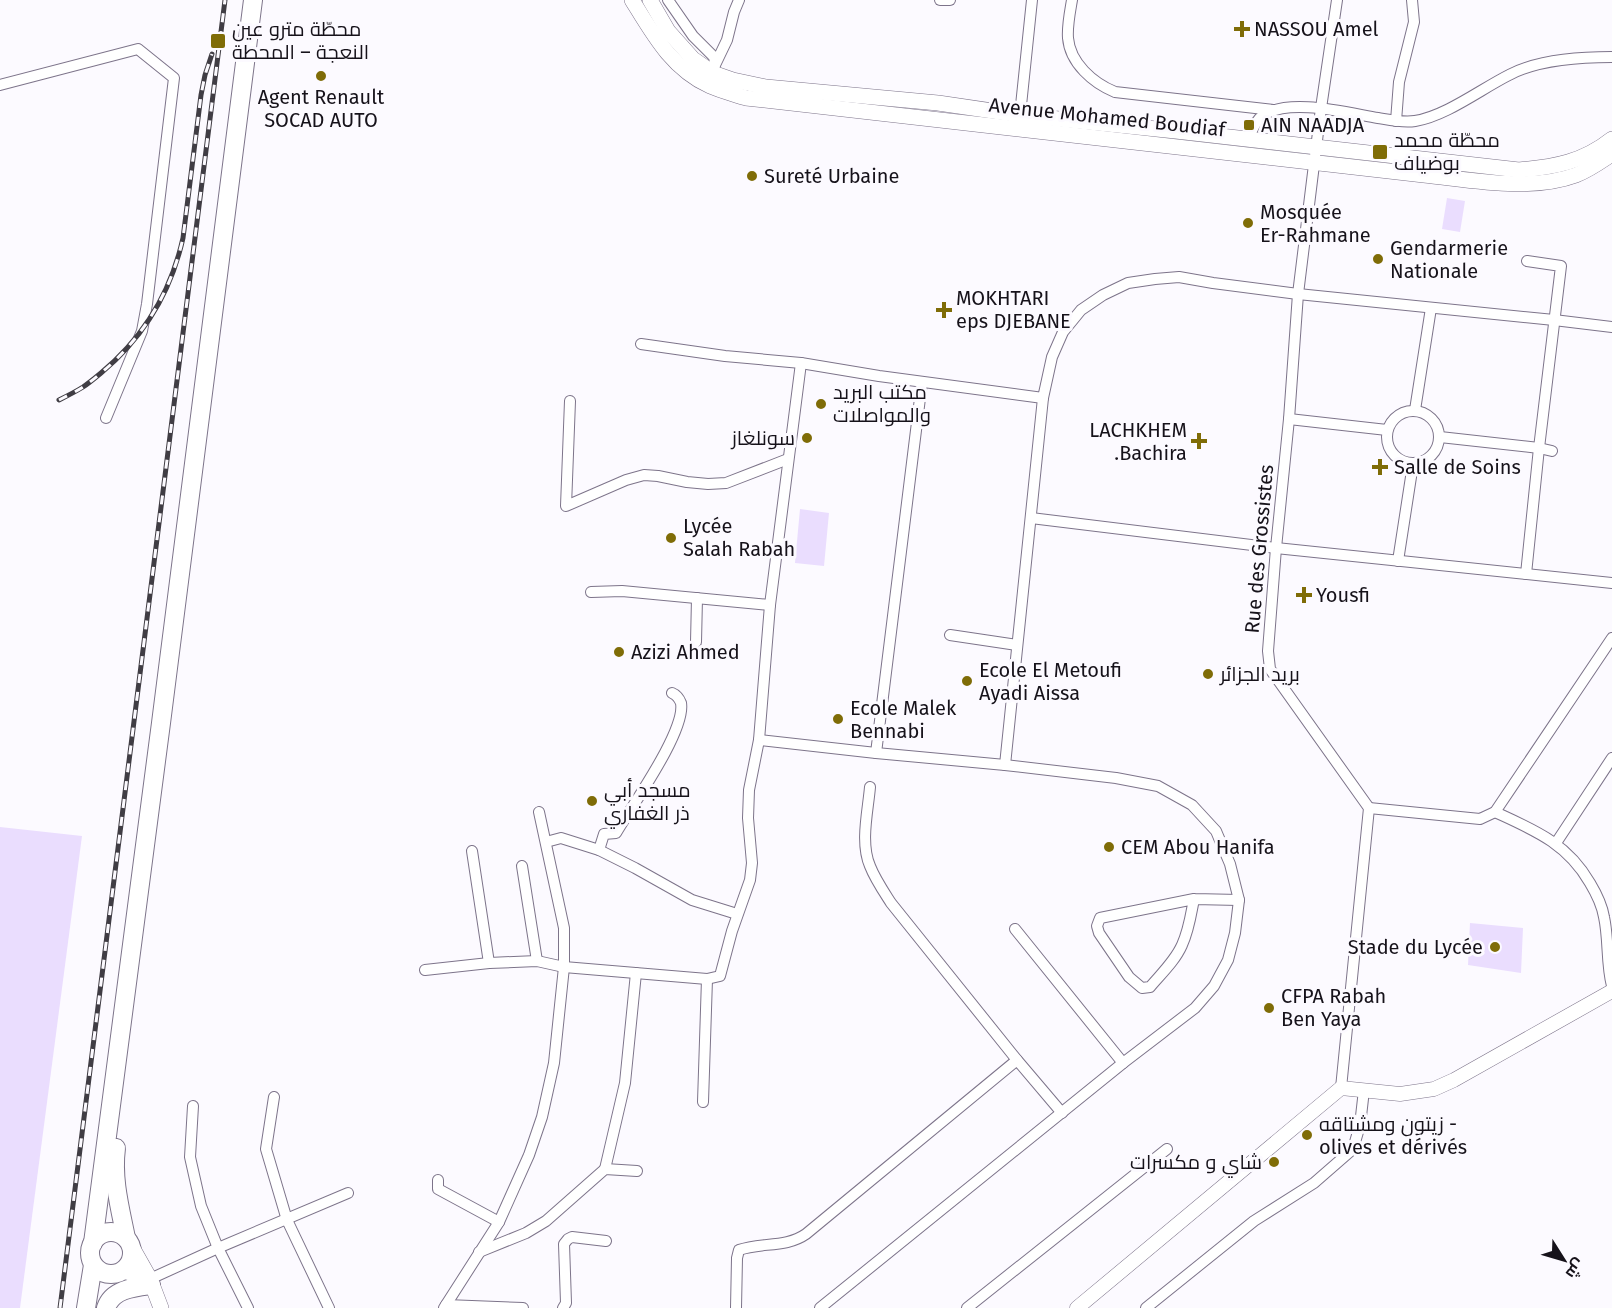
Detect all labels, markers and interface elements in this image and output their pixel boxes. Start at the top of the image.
place label: محطّة مترو عين النعجة – المحطة [232,17,369,64]
place label: NASSOU Amel [1254,17,1379,41]
marker: NASSOU Amel [1235,22,1249,36]
marker: محطّة مترو عين النعجة – المحطة [209,32,227,50]
marker: Agent Renault SOCAD AUTO [314,69,328,83]
place label: Agent Renault SOCAD AUTO [258,85,385,132]
street label: Avenue Mohamed Boudiaf [988,93,1228,141]
place label: AIN NAADJA [1261,113,1365,137]
marker: AIN NAADJA [1242,118,1256,132]
place label: محطّة محمد بوضياف [1394,128,1500,175]
marker: محطّة محمد بوضياف [1371,143,1389,161]
place label: Sureté Urbaine [764,164,899,188]
marker: Sureté Urbaine [745,169,759,183]
place label: Mosquée Er-Rahmane [1260,200,1371,247]
marker: Mosquée Er-Rahmane [1241,216,1255,230]
place label: Gendarmerie Nationale [1390,236,1508,283]
marker: Gendarmerie Nationale [1371,252,1385,266]
place label: MOKHTARI eps DJEBANE [956,286,1071,333]
marker: MOKHTARI eps DJEBANE [937,303,951,317]
place label: مكتب البريد والمواصلات [833,380,931,427]
marker: مكتب البريد والمواصلات [814,397,828,411]
place label: LACHKHEM .Bachira [1089,418,1187,465]
place label: سونلغاز [731,426,795,450]
marker: سونلغاز [800,431,814,445]
marker: LACHKHEM .Bachira [1192,434,1206,448]
place label: Salle de Soins [1394,455,1521,479]
marker: Salle de Soins [1371,458,1389,476]
street label: Rue des Grossistes [1240,464,1278,634]
place label: Lycée Salah Rabah [683,514,795,561]
marker: Lycée Salah Rabah [664,531,678,545]
place label: Yousfi [1316,583,1370,607]
marker: Yousfi [1297,588,1311,602]
place label: Azizi Ahmed [631,640,740,664]
marker: Azizi Ahmed [612,645,626,659]
place label: Ecole El Metoufi Ayadi Aissa [979,658,1122,705]
place label: بريد الجزائر [1219,662,1300,686]
marker: بريد الجزائر [1201,667,1215,681]
marker: Ecole El Metoufi Ayadi Aissa [960,674,974,688]
place label: Ecole Malek Bennabi [850,696,957,743]
marker: Ecole Malek Bennabi [831,712,845,726]
place label: مسجد أبي ذر الغفاري [604,778,691,829]
marker: مسجد أبي ذر الغفاري [585,794,599,808]
place label: CEM Abou Hanifa [1121,835,1275,859]
marker: CEM Abou Hanifa [1102,840,1116,854]
place label: Stade du Lycée [1348,935,1483,959]
marker: Stade du Lycée [1488,940,1502,954]
place label: CFPA Rabah Ben Yaya [1281,984,1386,1031]
marker: CFPA Rabah Ben Yaya [1262,1001,1276,1015]
place label: زيتون ومشتاقه - olives et dérivés [1319,1112,1467,1159]
marker: زيتون ومشتاقه - olives et dérivés [1300,1128,1314,1142]
place label: شاي و مكسرات [1130,1150,1262,1178]
marker: شاي و مكسرات [1267,1155,1281,1169]
north arrow [1534,1230,1594,1290]
text: ش [1562,1255,1589,1283]

